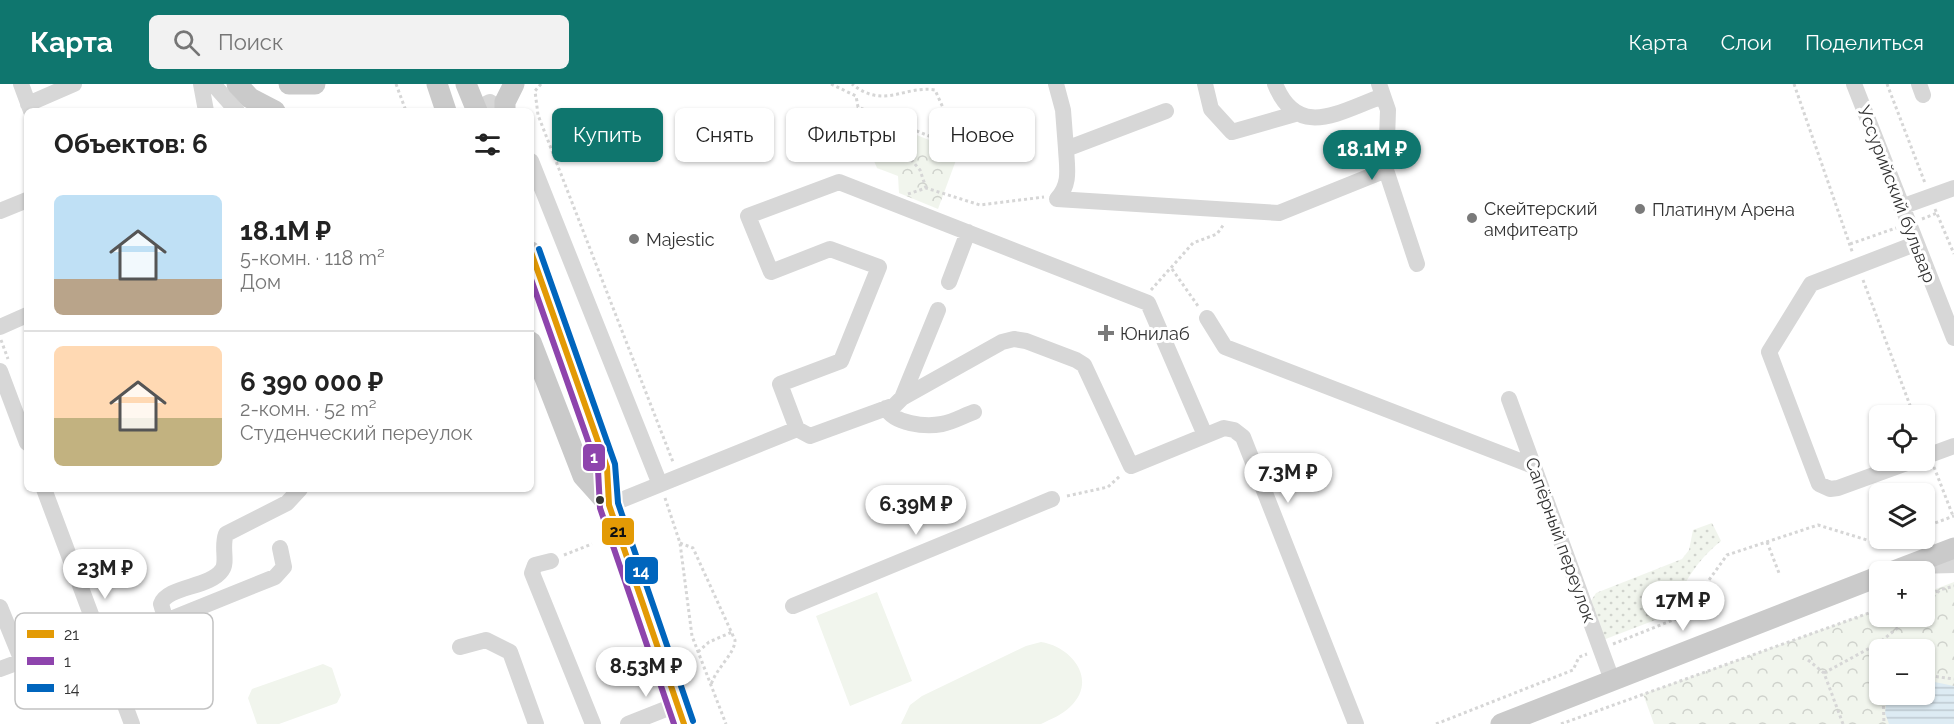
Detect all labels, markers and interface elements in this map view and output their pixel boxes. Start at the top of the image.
search box [149,15,569,69]
text: Карта [30,26,113,59]
icon: search [170,26,203,59]
text: Поиск [218,29,283,55]
text: Карта [1629,30,1688,55]
text: Слои [1721,30,1772,55]
text: Поделиться [1805,30,1924,55]
street label: Уссурийский бульвар [1854,102,1940,286]
chip: Купить [552,108,663,162]
chip: Снять [675,108,774,162]
chip: Фильтры [786,108,917,162]
chip: Новое [929,108,1035,162]
icon: filters [471,128,504,161]
text: Объектов: 6 [54,129,208,159]
pin: 18.1M ₽ [1317,130,1427,181]
text: 18.1M ₽ [1337,137,1407,161]
place label: Скейтерский амфитеатр [1484,198,1597,240]
place label: Платинум Арена [1652,199,1795,220]
marker: Платинум Арена [1633,202,1647,216]
marker: Скейтерский амфитеатр [1465,211,1479,225]
text: 18.1M ₽ [240,216,331,246]
icon: home [102,219,174,291]
place label: Majestic [646,229,715,250]
marker: Majestic [627,232,641,246]
text: 5-комн. · 118 m² [240,246,385,270]
text: Дом [240,270,281,294]
place label: Юнилаб [1120,323,1190,344]
marker: Юнилаб [1097,324,1115,342]
text: 6 390 000 ₽ [240,367,383,397]
icon: home [102,370,174,442]
text: 2-комн. · 52 m² [240,397,377,421]
map controls [1869,405,1935,705]
button: locate [1869,405,1935,471]
text: Студенческий переулок [240,421,473,445]
line badge: 1 [582,443,606,472]
text: 1 [590,448,598,467]
pin: 7.3M ₽ [1239,453,1337,504]
street label: Сапёрный переулок [1521,455,1601,625]
text: 7.3M ₽ [1258,460,1318,484]
button: layers [1869,483,1935,549]
pin: 6.39M ₽ [861,485,971,536]
text: 6.39M ₽ [879,492,953,516]
unlabelled marker [594,494,606,506]
line badge: 21 [601,517,635,546]
text: 21 [610,522,627,541]
pin: 23M ₽ [63,549,147,600]
text: 23M ₽ [77,556,133,580]
line badge: 14 [624,556,659,585]
button: + [1869,561,1935,627]
text: 14 [632,562,650,581]
pin: 17M ₽ [1641,581,1725,632]
text: 17M ₽ [1656,588,1710,612]
legend [15,613,213,709]
text: 21 [64,625,79,644]
button: − [1869,639,1935,705]
pin: 8.53M ₽ [591,647,701,698]
text: 1 [64,652,71,671]
text: 8.53M ₽ [610,654,682,678]
text: 14 [64,679,80,698]

